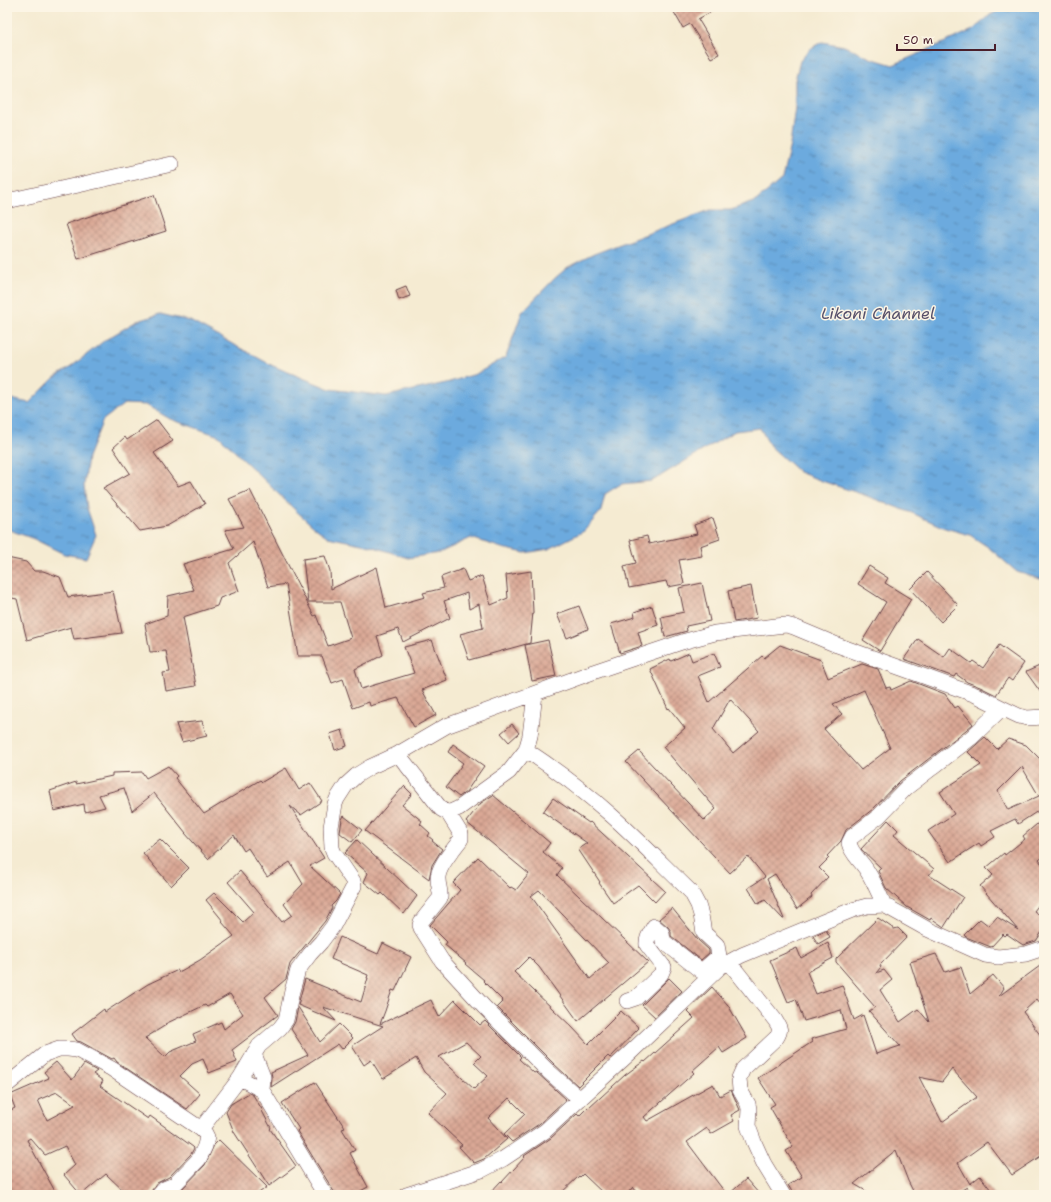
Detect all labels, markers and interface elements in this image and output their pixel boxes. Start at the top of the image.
scale bar [897,26,995,52]
text: 50 m [903,32,933,48]
water label: Likoni Channel [821,303,935,324]

